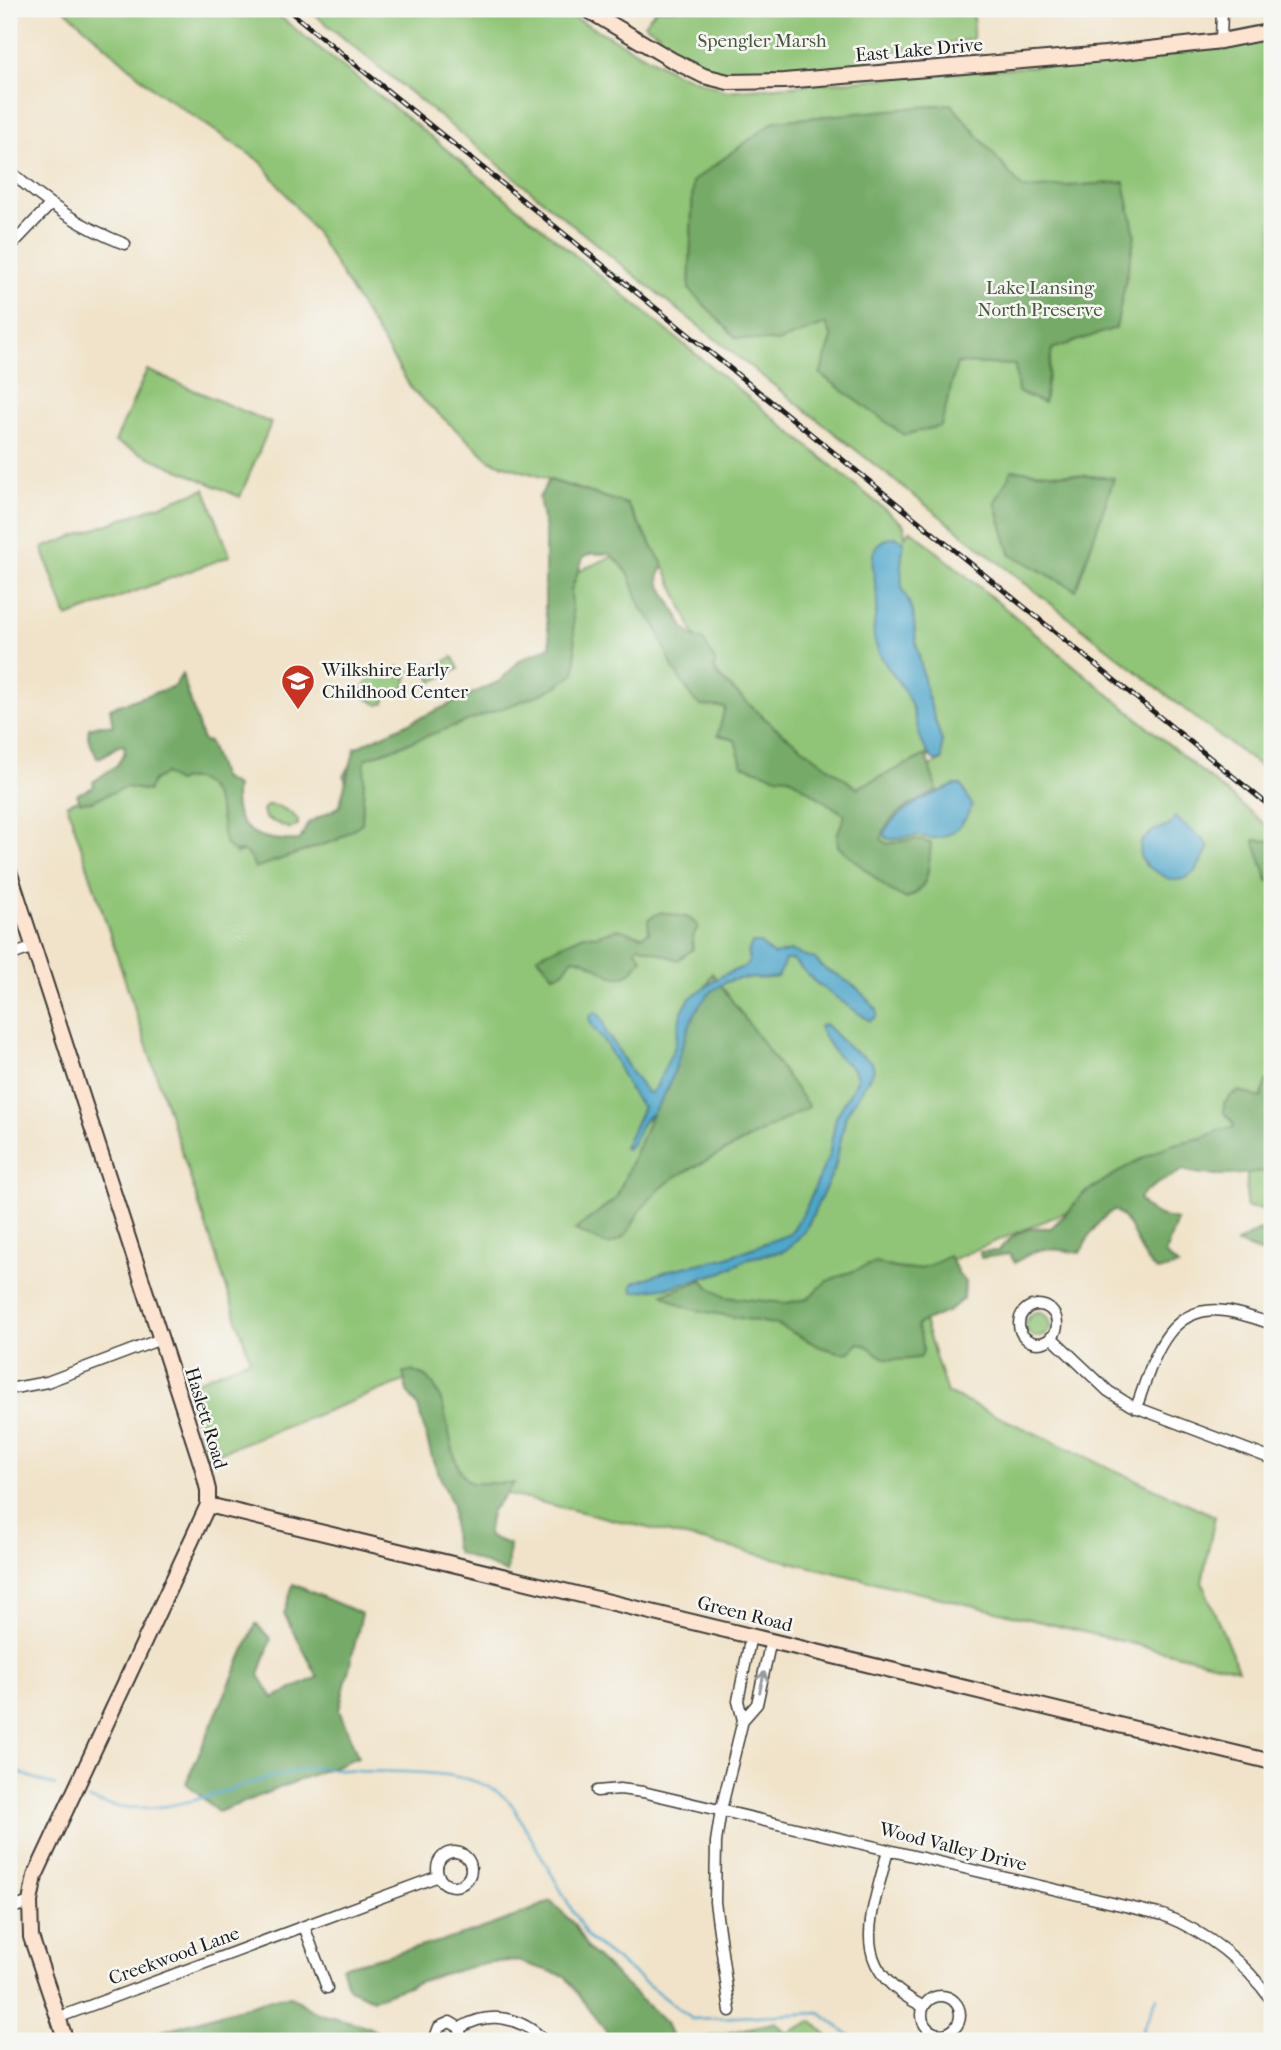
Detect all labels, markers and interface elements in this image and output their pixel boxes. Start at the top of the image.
park label: Spengler Marsh [697,30,827,52]
street label: East Lake Drive [854,33,984,67]
park label: Lake Lansing North Preserve [977,277,1103,321]
place label: Wilkshire Early Childhood Center [321,659,469,703]
school or university icon: Wilkshire Early Childhood Center [279,662,317,711]
street label: Haslett Road [180,1364,232,1472]
street label: Green Road [695,1592,796,1637]
one-way arrow [755,1671,769,1694]
street label: Wood Valley Drive [876,1818,1029,1876]
street label: Creekwood Lane [106,1922,242,1990]

